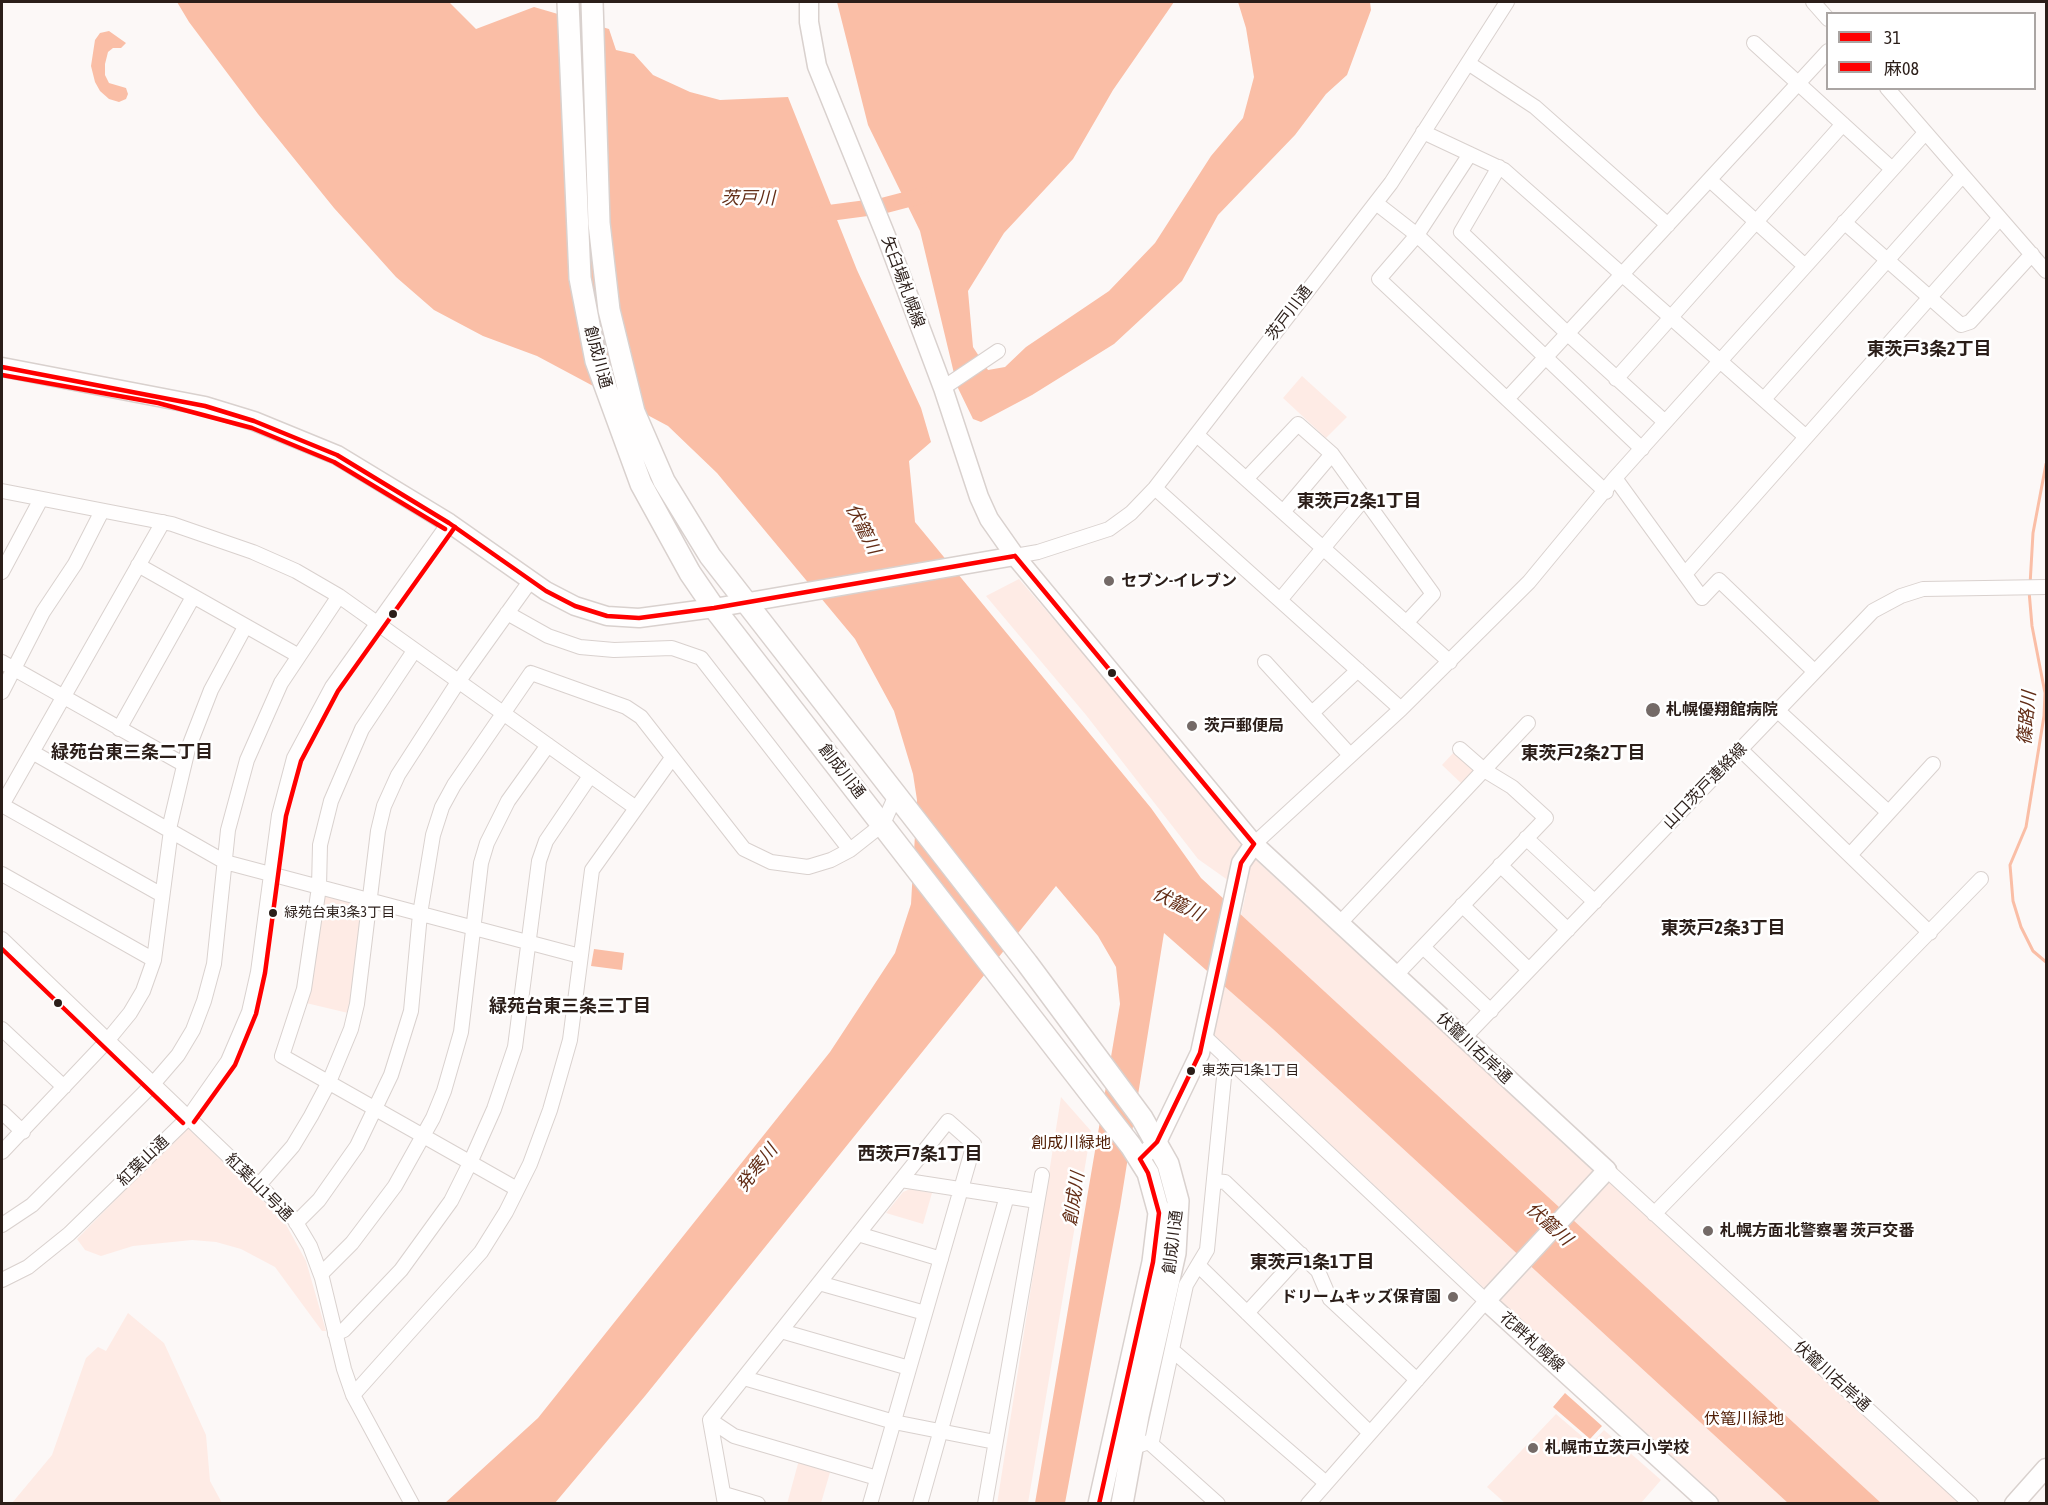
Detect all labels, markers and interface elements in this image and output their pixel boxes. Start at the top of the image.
legend [1826,12,2036,90]
text: 31 [1884,27,1901,48]
text: 麻08 [1884,58,1919,79]
water label: 茨戸川 [721,187,775,209]
street label: 矢臼場札幌線 [878,234,928,330]
street label: 茨戸川通 [1262,282,1316,344]
street label: 創成川通 [580,324,616,390]
district label: 東茨戸3条2丁目 [1867,338,1991,360]
district label: 東茨戸2条1丁目 [1297,490,1421,512]
water label: 伏籠川 [841,500,885,558]
place label: セブン-イレブン [1121,571,1237,591]
marker: セブン-イレブン [1102,574,1116,588]
unlabelled marker [387,608,399,620]
unlabelled marker [1106,667,1118,679]
water label: 篠路川 [2014,690,2040,746]
place label: 札幌優翔館病院 [1666,700,1778,720]
marker: 札幌優翔館病院 [1644,701,1662,719]
place label: 茨戸郵便局 [1204,716,1284,736]
marker: 茨戸郵便局 [1185,719,1199,733]
street label: 山口茨戸連絡線 [1659,739,1751,833]
street label: 創成川通 [815,740,869,802]
district label: 緑苑台東三条二丁目 [51,741,213,763]
district label: 東茨戸2条2丁目 [1521,742,1645,764]
water label: 伏籠川 [1149,882,1207,926]
place label: 緑苑台東3条3丁目 [284,905,395,921]
marker: 緑苑台東3条3丁目 [267,907,279,919]
district label: 東茨戸2条3丁目 [1661,917,1785,939]
district label: 緑苑台東三条三丁目 [489,995,651,1017]
unlabelled marker [52,997,64,1009]
street label: 伏籠川右岸通 [1432,1008,1516,1088]
place label: 東茨戸1条1丁目 [1202,1063,1299,1079]
marker: 東茨戸1条1丁目 [1185,1065,1197,1077]
street label: 紅葉山通 [113,1132,173,1190]
park label: 創成川緑地 [1031,1133,1111,1153]
water label: 発寒川 [732,1140,782,1196]
district label: 西茨戸7条1丁目 [858,1143,982,1165]
street label: 紅葉山1号通 [221,1149,297,1225]
water label: 創成川 [1059,1171,1089,1227]
water label: 伏籠川 [1522,1198,1576,1250]
street label: 創成川通 [1160,1209,1186,1275]
place label: 札幌方面北警察署 茨戸交番 [1720,1221,1914,1241]
marker: 札幌方面北警察署 茨戸交番 [1701,1224,1715,1238]
district label: 東茨戸1条1丁目 [1250,1251,1374,1273]
place label: ドリームキッズ保育園 [1281,1287,1441,1307]
marker: ドリームキッズ保育園 [1446,1290,1460,1304]
street label: 花畔札幌線 [1496,1308,1568,1376]
street label: 伏籠川右岸通 [1790,1337,1874,1415]
park label: 伏篭川緑地 [1704,1409,1784,1429]
place label: 札幌市立茨戸小学校 [1545,1438,1689,1458]
marker: 札幌市立茨戸小学校 [1526,1441,1540,1455]

